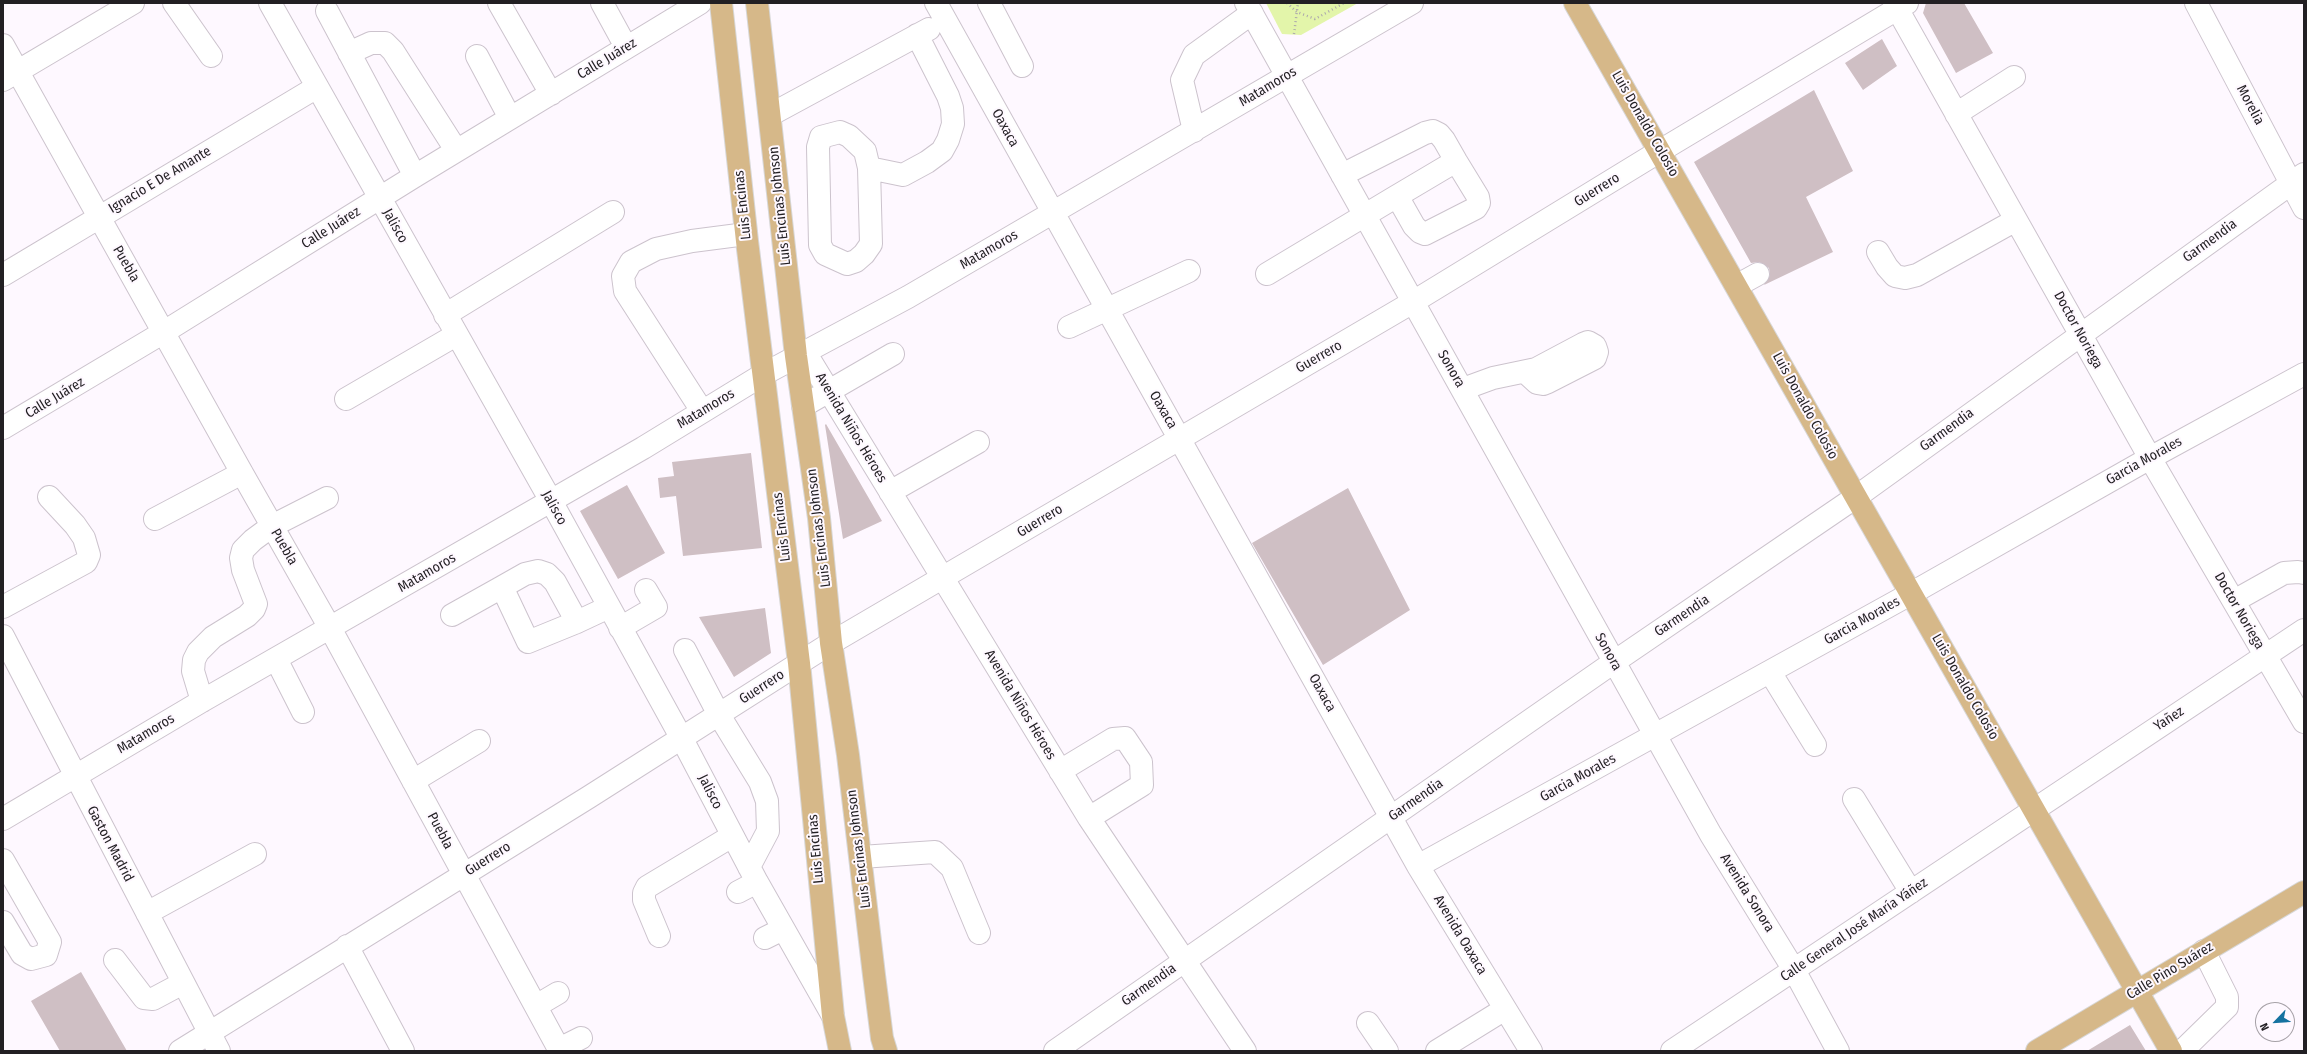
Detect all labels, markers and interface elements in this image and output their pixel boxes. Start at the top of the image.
street label: Calle Juárez [574,35,640,83]
street label: Matamoros [1236,63,1300,111]
street label: Luis Donaldo Colosio [1608,68,1682,180]
street label: Morelia [2233,82,2267,128]
street label: Oaxaca [988,106,1022,150]
street label: Ignacio E De Amante [106,143,214,217]
street label: Luis Encinas Johnson [765,146,795,266]
street label: Luis Encinas [731,170,755,240]
street label: Guerrero [1571,170,1623,210]
street label: Calle Juárez [299,203,363,253]
street label: Jalisco [379,206,411,246]
street label: Garmendia [2180,216,2240,266]
street label: Matamoros [957,227,1021,273]
street label: Puebla [109,243,143,285]
street label: Doctor Noriega [2050,288,2106,372]
street label: Guerrero [1293,337,1345,377]
street label: Sonora [1434,347,1468,391]
street label: Luis Donaldo Colosio [1769,350,1841,462]
street label: Avenida Niños Héroes [812,370,890,486]
street label: Calle Juárez [22,374,88,422]
street label: Matamoros [674,385,738,433]
street label: Oaxaca [1145,388,1181,432]
street label: Garmendia [1917,405,1977,455]
street label: Garcia Morales [2103,433,2185,489]
street label: Luis Encinas Johnson [803,468,835,588]
street label: Jalisco [538,488,570,528]
street label: Luis Encinas [769,491,795,563]
street label: Guerrero [1014,501,1066,541]
street label: Puebla [267,526,301,568]
street label: Matamoros [395,550,459,596]
street label: Doctor Noriega [2210,570,2268,652]
street label: Garmendia [1651,591,1713,641]
street label: Garcia Morales [1821,593,1903,649]
street label: Sonora [1591,630,1625,674]
street label: Luis Donaldo Colosio [1928,631,2002,743]
street label: Avenida Niños Héroes [981,647,1059,763]
street label: Guerrero [736,666,788,708]
street label: Oaxaca [1305,671,1339,715]
street label: Yañez [2151,703,2187,735]
street label: Matamoros [114,710,178,758]
street label: Garcia Morales [1537,750,1619,806]
street label: Jalisco [694,772,726,812]
street label: Garmendia [1385,775,1447,825]
street label: Luis Encinas Johnson [843,789,875,909]
street label: Gaston Madrid [83,803,137,885]
street label: Puebla [423,810,457,852]
street label: Luis Encinas [805,814,827,884]
street label: Guerrero [462,839,514,879]
street label: Avenida Sonora [1716,851,1778,935]
street label: Calle General José María Yáñez [1777,874,1931,986]
street label: Avenida Oaxaca [1430,892,1490,978]
street label: Calle Pino Suárez [2124,939,2216,1003]
street label: Garmendia [1118,960,1180,1010]
north arrow [2255,1002,2295,1042]
text: N [2257,1021,2272,1033]

